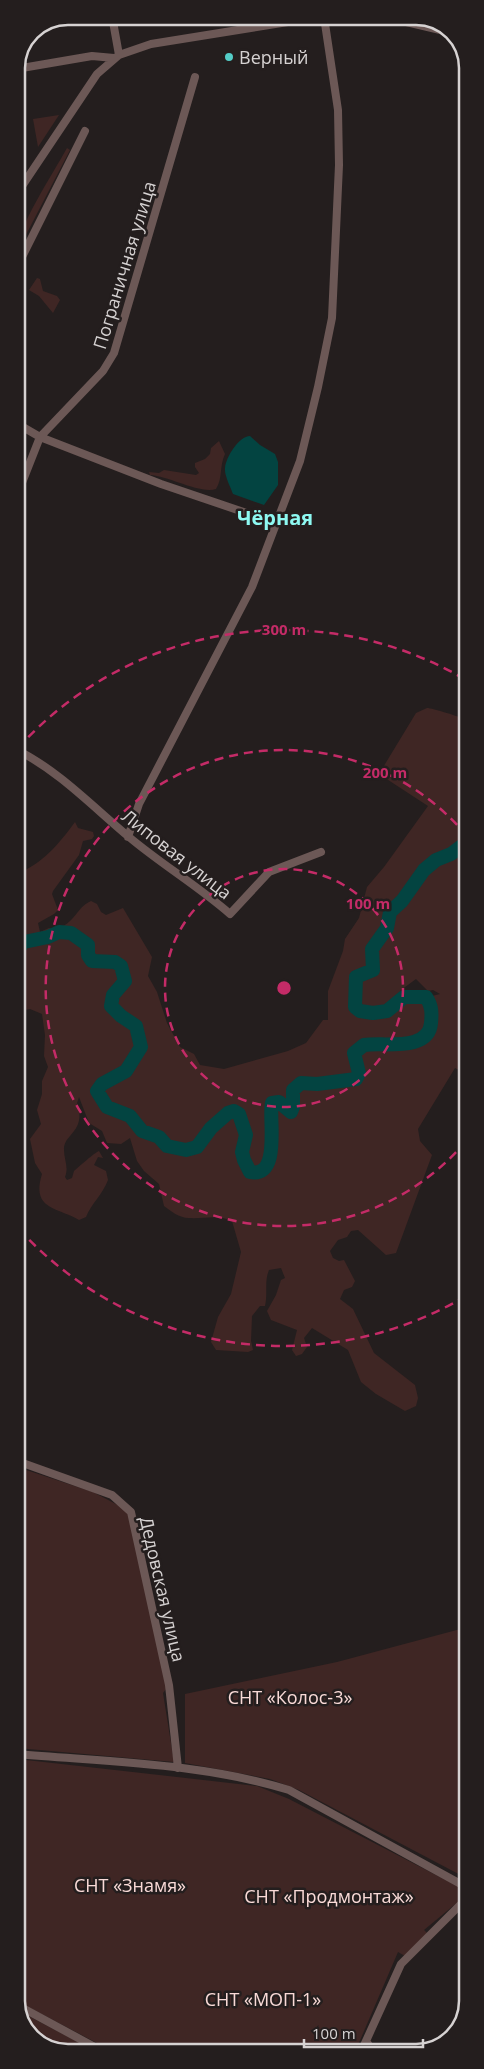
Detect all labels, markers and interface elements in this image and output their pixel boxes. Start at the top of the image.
place label: Верный [239,45,308,69]
marker: Верный [223,51,235,63]
street label: Пограничная улица [87,178,161,352]
district label: Чёрная [237,504,313,531]
text: 300 m [262,619,306,639]
text: 200 m [363,762,407,782]
street label: Липовая улица [117,804,237,904]
text: 100 m [346,893,390,913]
centre of rings [275,979,293,997]
street label: Дедовская улица [135,1514,191,1664]
park label: СНТ «Колос-3» [228,1685,352,1709]
park label: СНТ «Знамя» [74,1873,186,1897]
park label: СНТ «Продмонтаж» [244,1884,414,1908]
park label: СНТ «МОП-1» [205,1987,321,2011]
scale bar [304,2016,423,2048]
text: 100 m [312,2023,356,2043]

